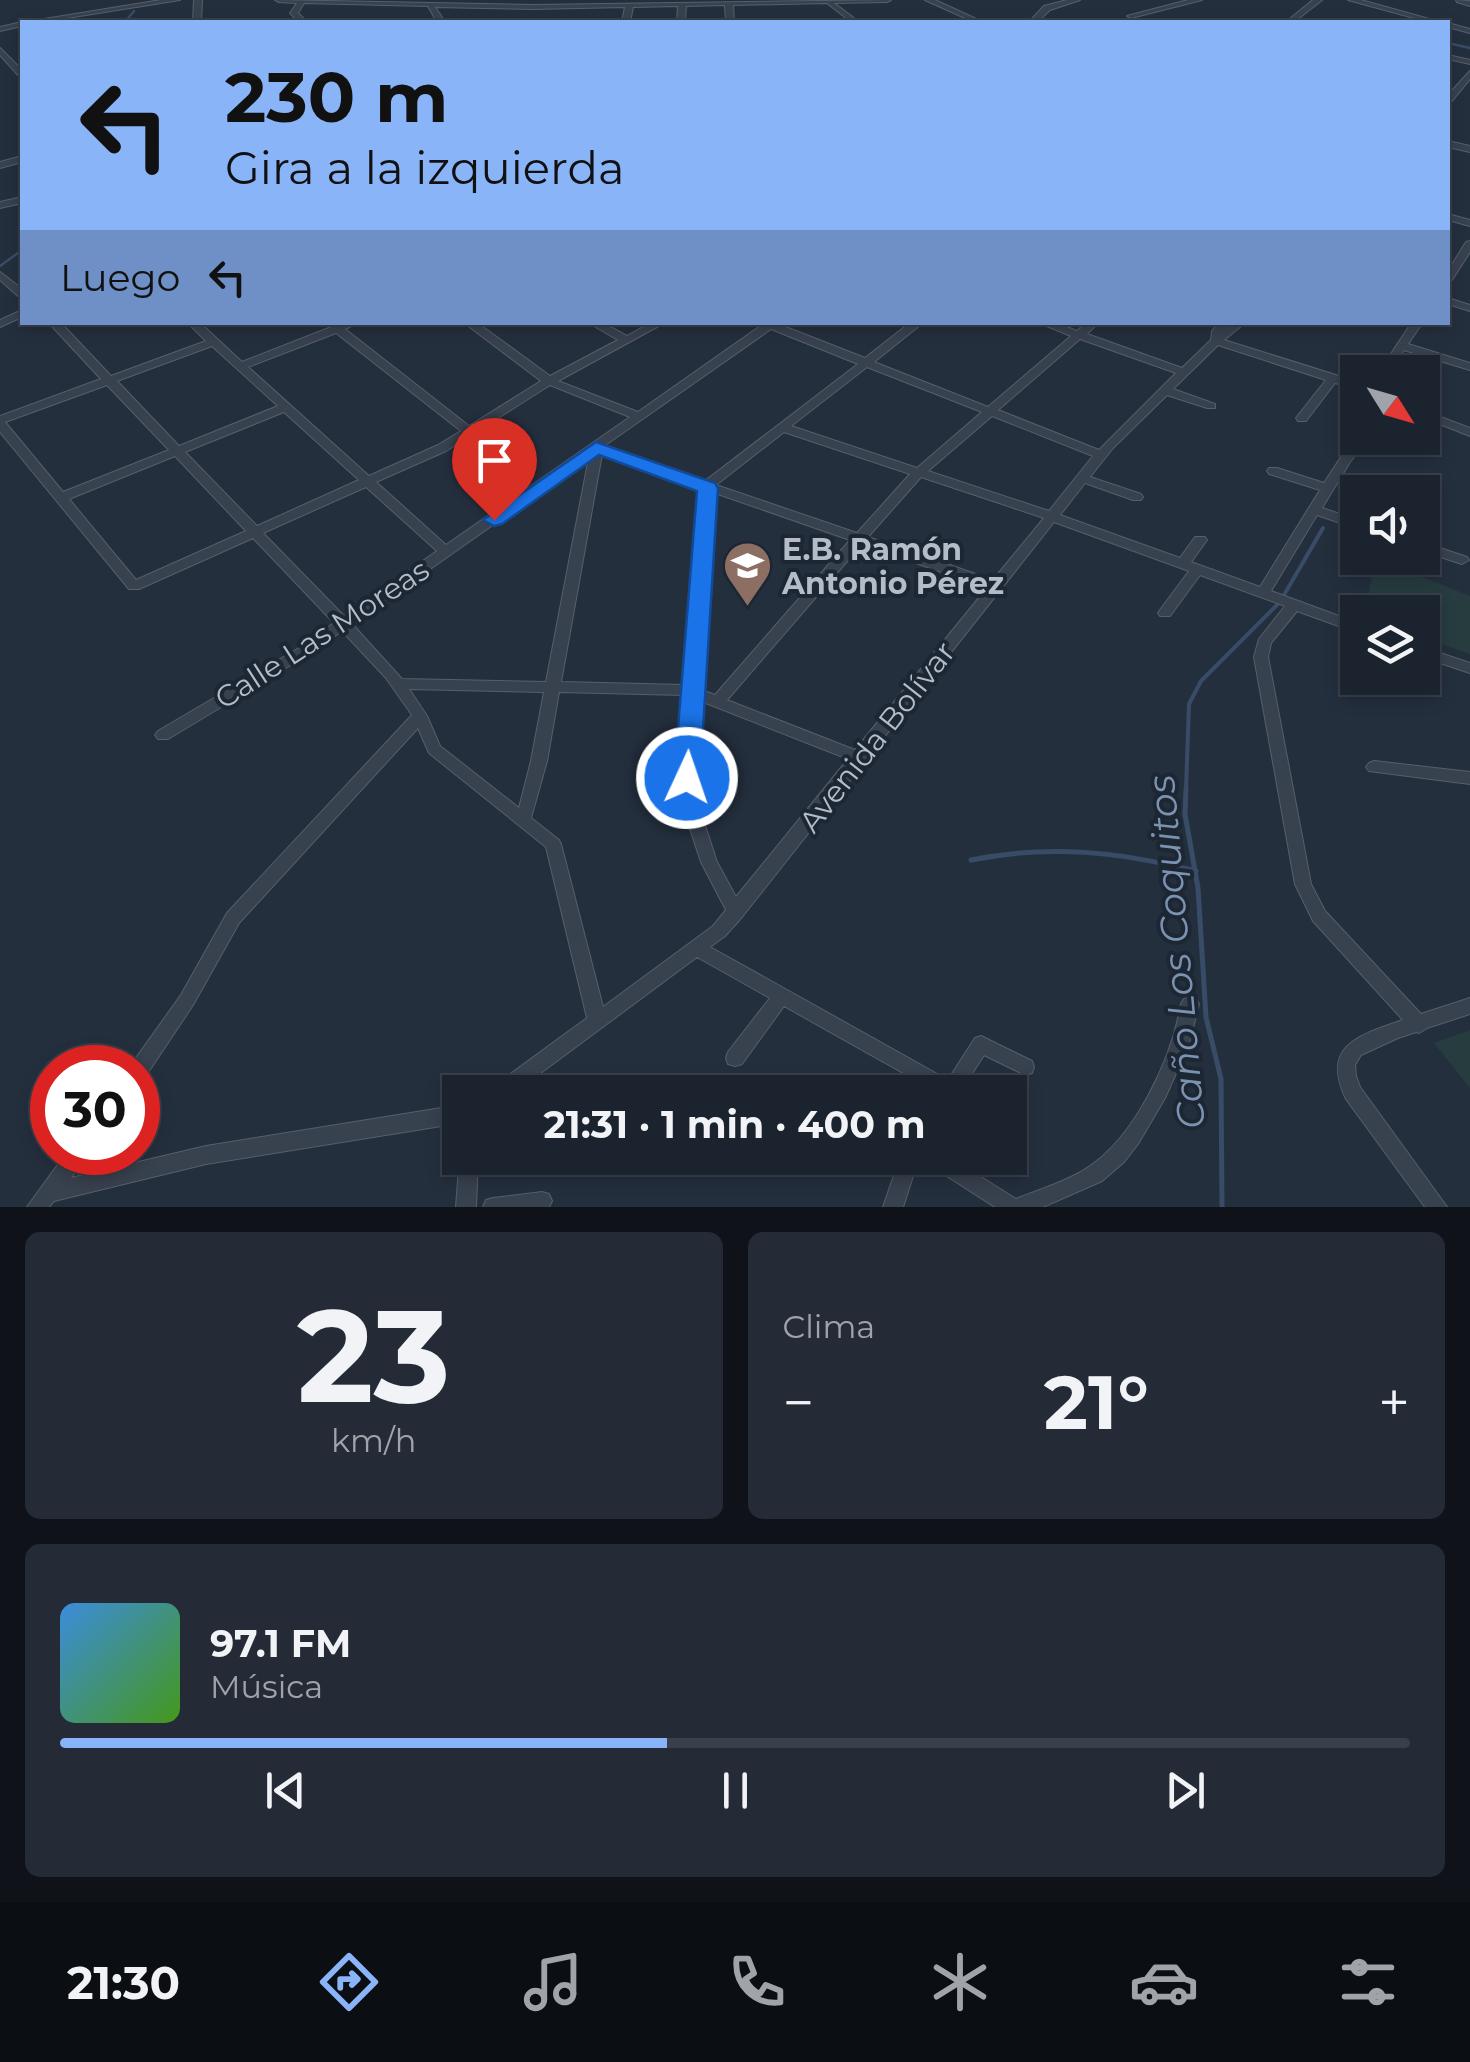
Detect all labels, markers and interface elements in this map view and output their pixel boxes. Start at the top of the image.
text: 230 m [225,54,449,140]
icon: left [60,60,190,190]
text: Gira a la izquierda [225,140,625,195]
icon: left [200,250,255,305]
text: Luego [60,254,180,301]
north arrow [1340,355,1440,455]
map controls [1340,355,1440,695]
pin [452,418,537,521]
icon: arrive [467,433,522,488]
button: sound [1340,475,1440,575]
place label: E.B. Ramón Antonio Pérez [781,531,1004,602]
school or university icon: E.B. Ramón Antonio Pérez [721,540,773,608]
street label: Calle Las Moreas [208,551,436,717]
button: layers [1340,595,1440,695]
street label: Avenida Bolívar [791,634,963,840]
position arrow [635,726,739,830]
water label: Caño Los Coquitos [1137,773,1215,1131]
speed limit sign: 30 [30,1045,160,1175]
text: 21:31 · 1 min · 400 m [543,1101,926,1148]
text: 23 [297,1276,451,1435]
text: Clima [783,1307,875,1346]
text: 21° [1044,1356,1149,1448]
text: − [783,1369,814,1436]
text: + [1378,1369,1410,1436]
text: km/h [331,1421,416,1460]
text: 97.1 FM [210,1620,351,1667]
text: Música [210,1667,323,1706]
icon: previous [258,1763,313,1818]
icon: pause [708,1763,763,1818]
icon: next [1158,1763,1213,1818]
icon: directions [314,1947,384,2017]
icon: music [518,1947,588,2017]
icon: phone [722,1947,792,2017]
icon: climate [925,1947,995,2017]
icon: car [1129,1947,1199,2017]
icon: filters [1333,1947,1403,2017]
text: 21:30 [67,1955,180,2010]

